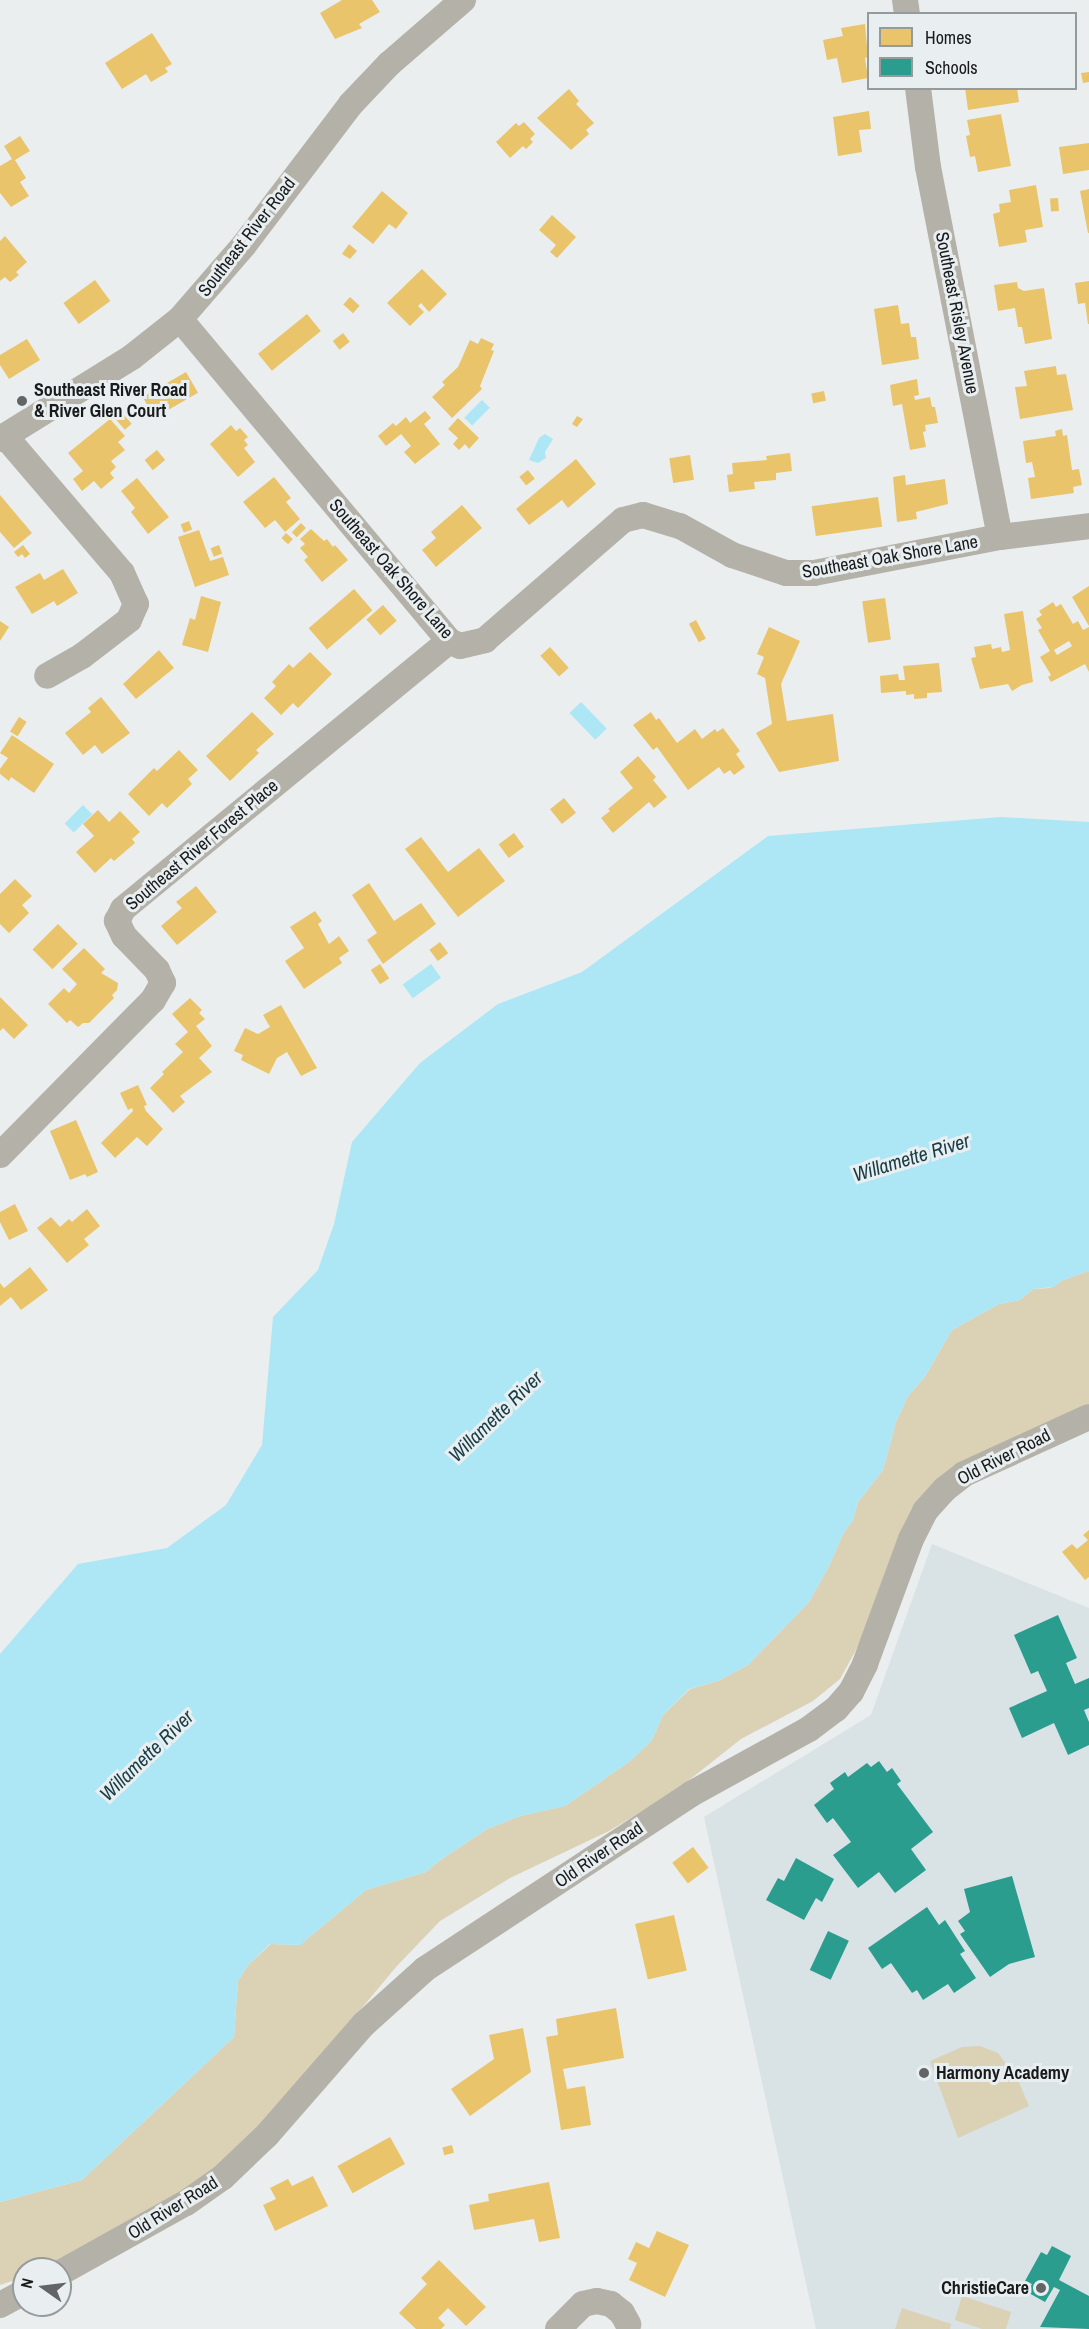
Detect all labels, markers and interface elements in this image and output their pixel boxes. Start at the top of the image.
legend [867,12,1077,90]
text: Homes [925,25,972,50]
text: Schools [925,55,978,80]
street label: Southeast River Road [194,173,300,301]
street label: Southeast Risley Avenue [931,230,983,396]
place label: Southeast River Road & River Glen Court [34,380,187,422]
marker: Southeast River Road & River Glen Court [15,394,29,408]
street label: Southeast Oak Shore Lane [324,495,458,643]
street label: Southeast Oak Shore Lane [800,531,980,583]
street label: Southeast River Forest Place [121,775,283,915]
water label: Willamette River [850,1128,972,1186]
water label: Willamette River [443,1365,547,1467]
street label: Old River Road [954,1424,1054,1490]
water label: Willamette River [94,1704,198,1806]
street label: Old River Road [551,1818,647,1892]
place label: Harmony Academy [936,2062,1070,2084]
marker: Harmony Academy [917,2066,931,2080]
street label: Old River Road [124,2172,222,2244]
north arrow [12,2257,72,2317]
text: N [15,2276,38,2290]
place label: ChristieCare [941,2277,1029,2299]
marker: ChristieCare [1034,2281,1048,2295]

